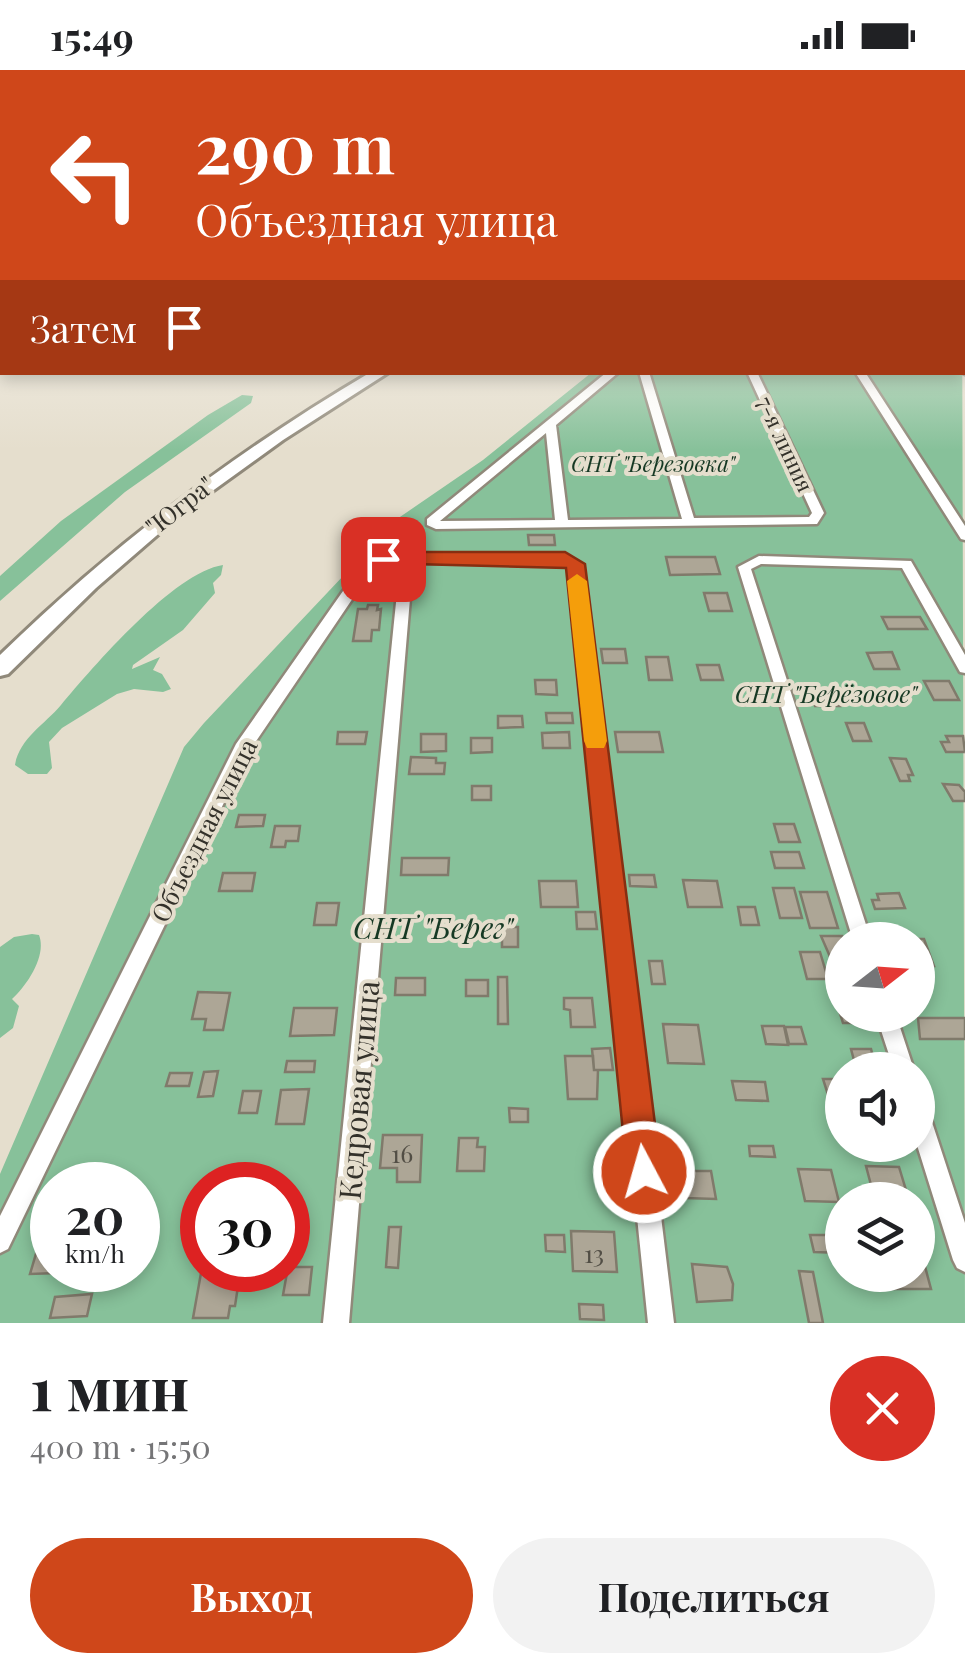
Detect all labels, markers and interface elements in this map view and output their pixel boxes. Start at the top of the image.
text: 15:49 [50,10,134,61]
text: 290 m [195,98,395,192]
icon: left [30,110,160,240]
text: Объездная улица [195,188,558,248]
icon: arrive [157,300,212,355]
text: Затем [30,302,137,353]
street label: 7-я линия [751,391,821,497]
park label: СНТ "Березовка" [571,448,737,478]
street label: "Югра" [138,468,220,542]
pin [341,517,426,602]
icon: arrive [356,532,411,587]
park label: СНТ "Берёзовое" [735,676,919,709]
street label: Объездная улица [143,732,264,927]
park label: СНТ "Берег" [353,907,515,947]
north arrow [825,922,935,1032]
map controls [825,922,935,1292]
street label: Кедровая улица [329,979,387,1201]
button: sound [825,1052,935,1162]
position arrow [592,1120,696,1224]
house number: 16 [391,1136,413,1169]
speed limit sign: 30 [180,1162,310,1292]
text: 20 [66,1181,124,1248]
button: layers [825,1182,935,1292]
text: km/h [65,1236,125,1269]
house number: 13 [584,1236,604,1269]
text: 1 мин [30,1346,189,1426]
button: close [830,1356,935,1461]
text: 400 m · 15:50 [30,1424,211,1467]
button: Выход [30,1538,473,1653]
button: Поделиться [493,1538,935,1653]

